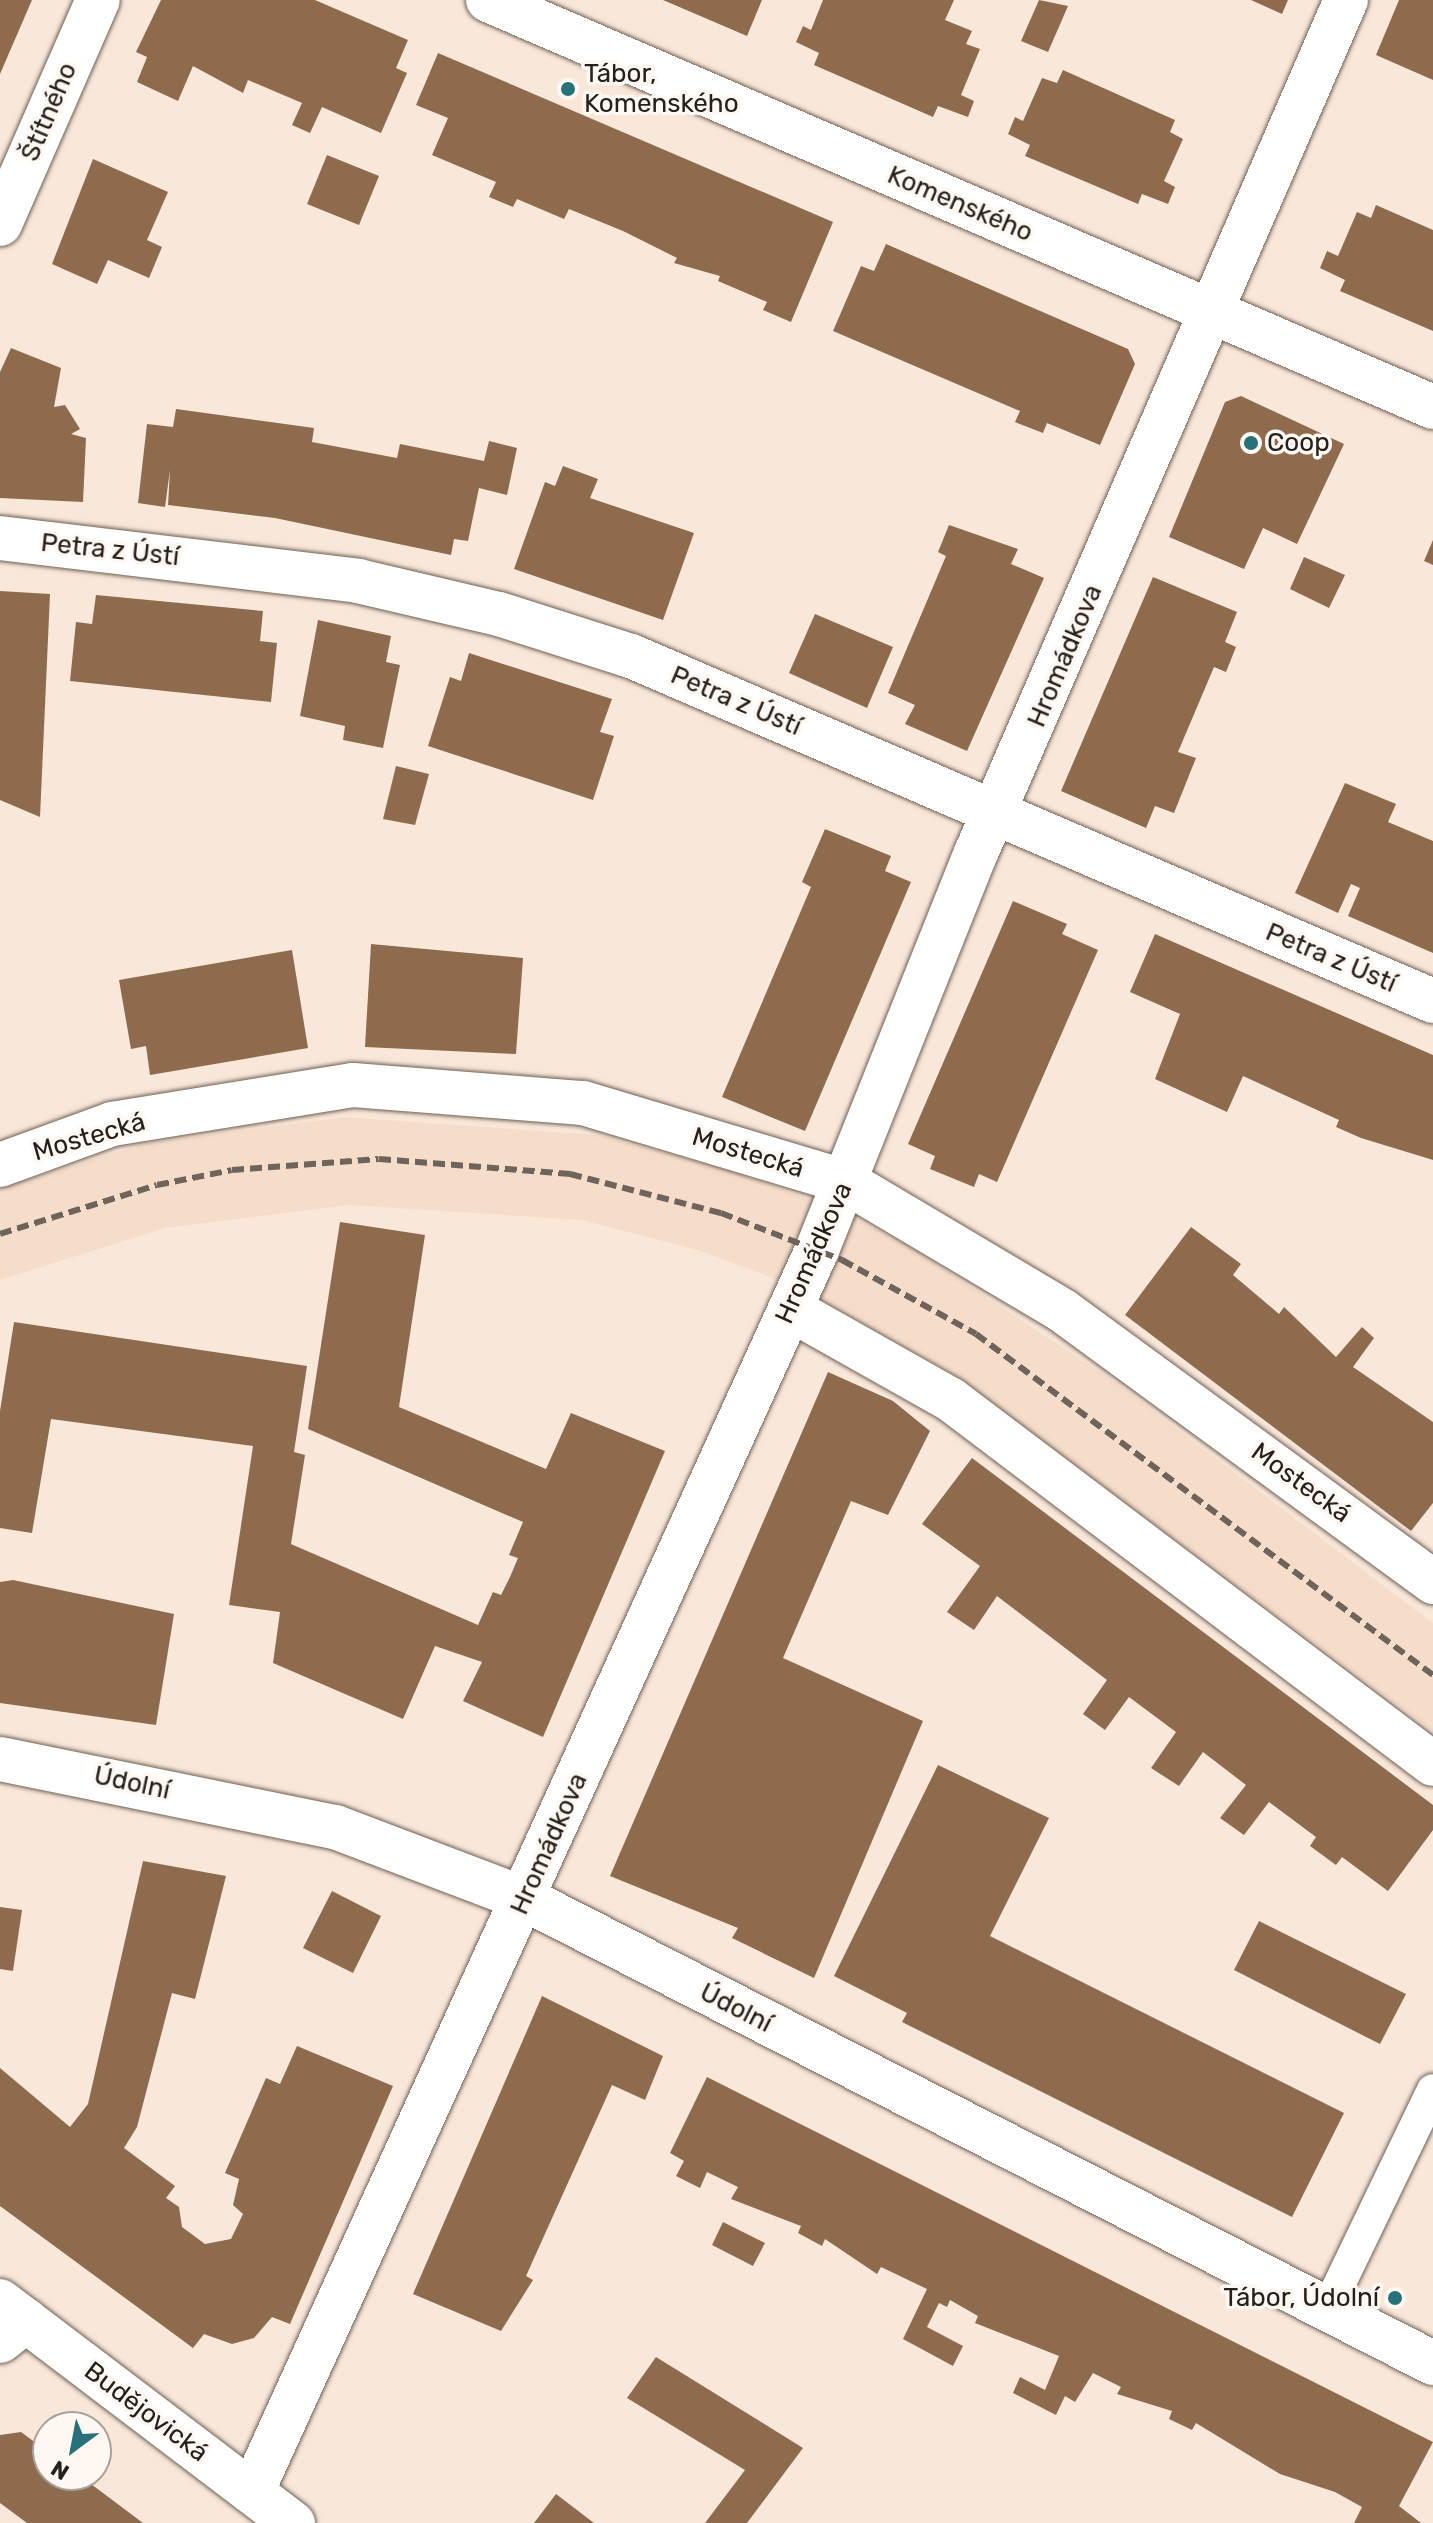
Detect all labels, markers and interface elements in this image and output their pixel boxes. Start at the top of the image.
street label: Štítného [14,58,84,166]
place label: Tábor, Komenského [584,58,739,120]
marker: Tábor, Komenského [559,80,577,98]
street label: Komenského [883,159,1037,249]
place label: Coop [1267,427,1330,459]
marker: Coop [1242,434,1260,452]
street label: Petra z Ústí [39,527,181,573]
street label: Hromádkova [1021,580,1109,732]
street label: Petra z Ústí [666,659,806,743]
street label: Petra z Ústí [1261,916,1401,1000]
street label: Mostecká [29,1106,149,1168]
street label: Mostecká [688,1121,808,1185]
street label: Hromádkova [769,1177,859,1329]
street label: Mostecká [1245,1436,1357,1530]
street label: Údolní [91,1760,173,1806]
street label: Hromádkova [504,1768,594,1920]
street label: Údolní [695,1977,777,2039]
place label: Tábor, Údolní [1223,2282,1379,2314]
marker: Tábor, Údolní [1386,2289,1404,2307]
street label: Budějovická [78,2355,214,2469]
north arrow [32,2411,112,2491]
text: N [46,2454,74,2486]

